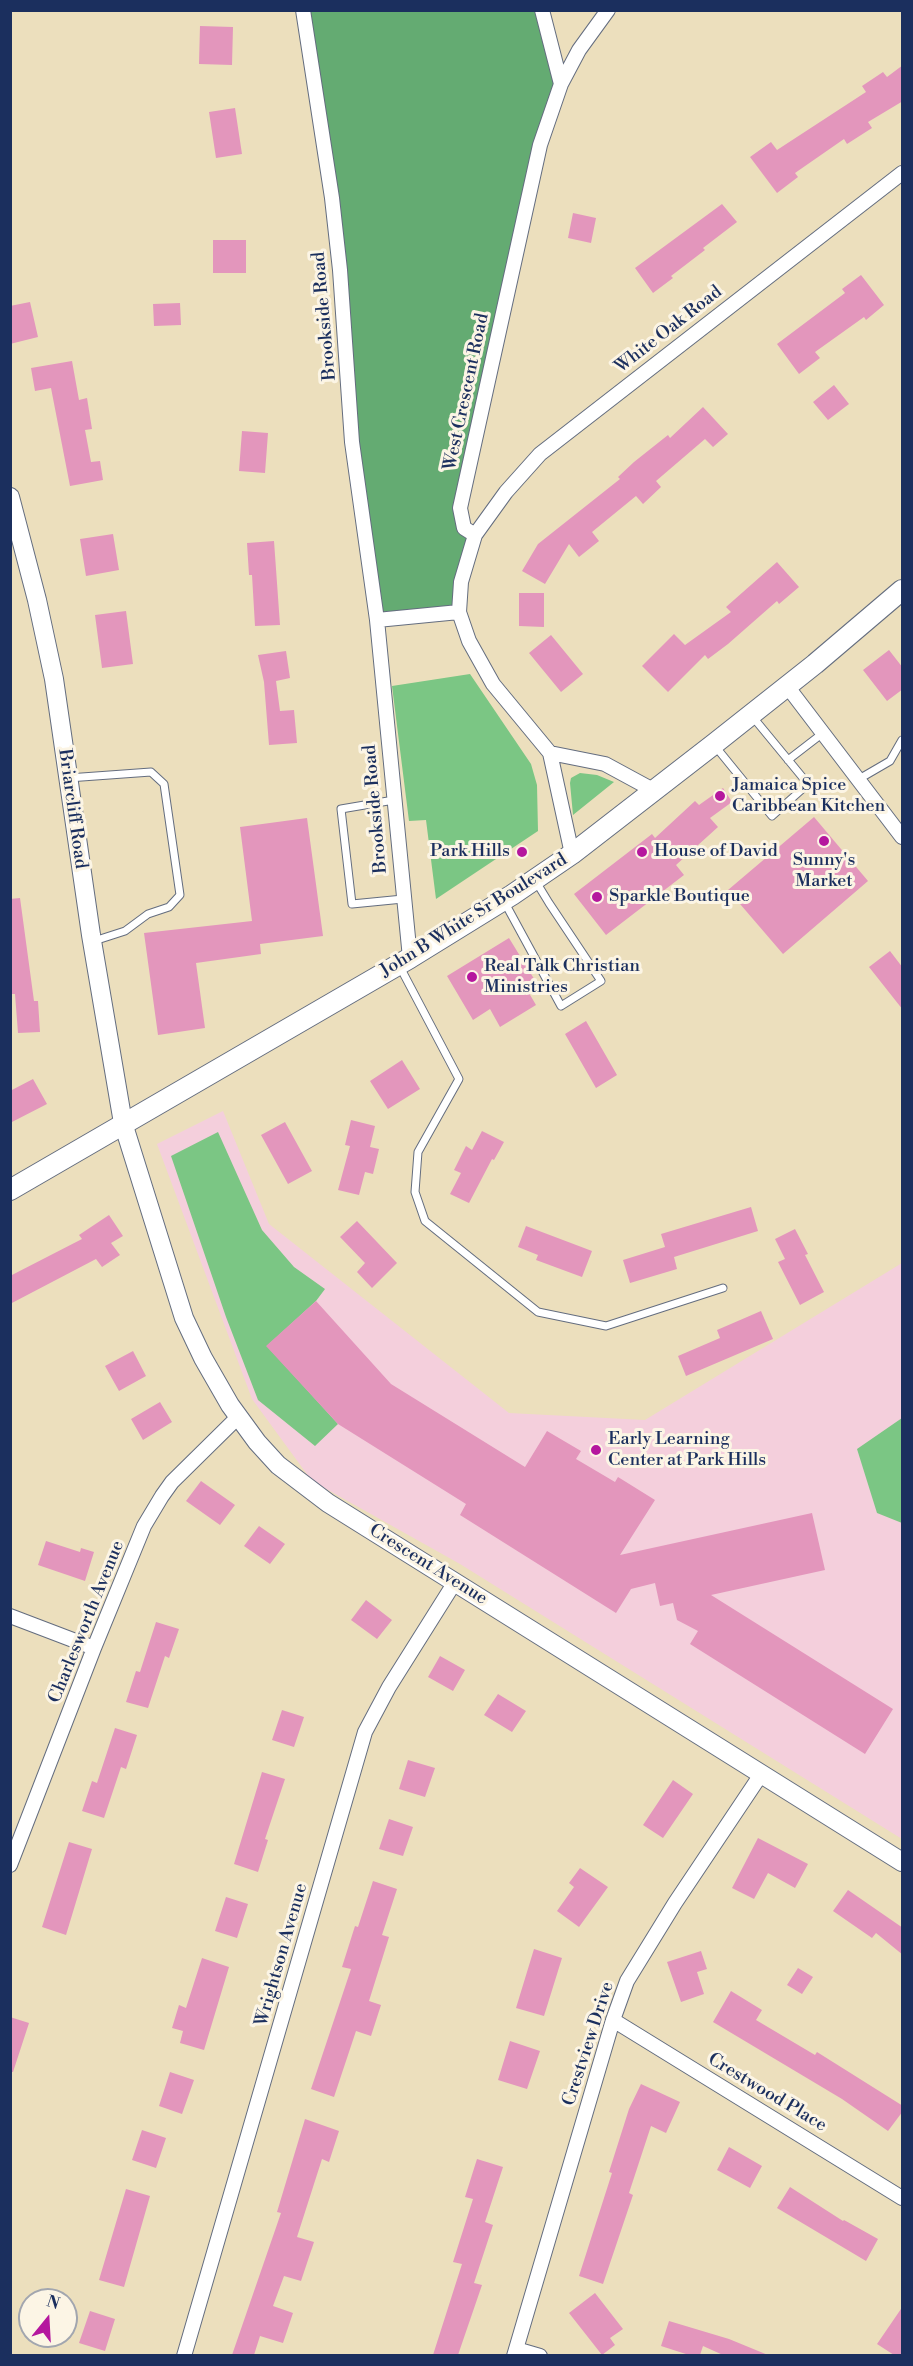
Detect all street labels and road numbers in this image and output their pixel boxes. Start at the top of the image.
street label: Brookside Road [309,251,341,381]
street label: White Oak Road [611,282,727,378]
street label: West Crescent Road [440,311,494,473]
street label: Brookside Road [360,744,392,874]
street label: Briarcliff Road [53,748,91,870]
street label: John B White Sr Boulevard [377,850,571,982]
street label: Crescent Avenue [365,1520,491,1610]
street label: Charlesworth Avenue [45,1538,129,1706]
street label: Wrightson Avenue [251,1881,313,2029]
street label: Crestview Drive [559,1979,619,2109]
street label: Crestwood Place [704,2049,830,2137]

